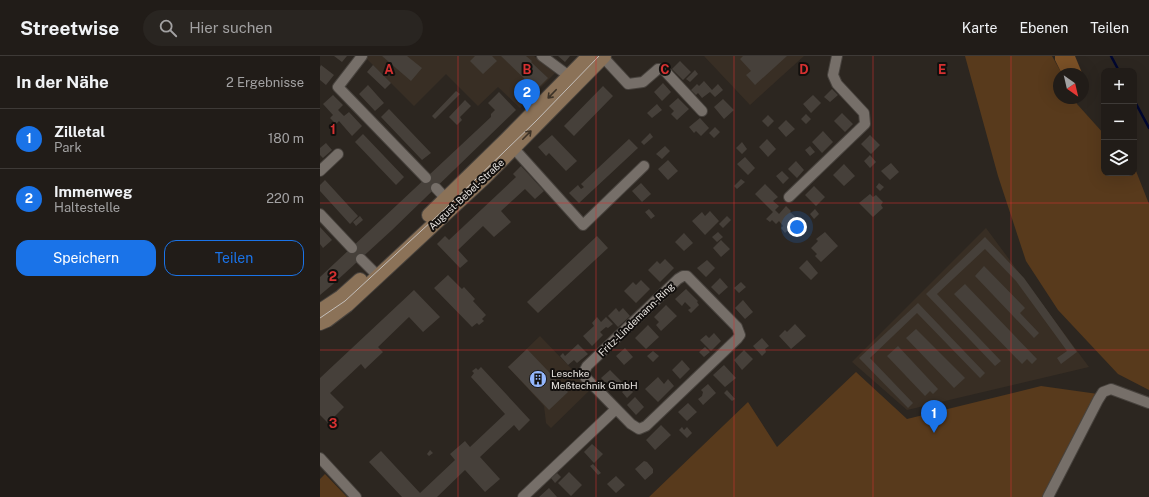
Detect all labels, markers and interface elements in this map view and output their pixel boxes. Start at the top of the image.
search box [143,10,423,46]
text: Streetwise [20,17,119,39]
icon: search [157,17,179,39]
text: Hier suchen [189,19,273,36]
text: Karte [962,20,997,36]
text: Ebenen [1019,20,1068,36]
text: Teilen [1090,20,1129,36]
text: A [384,62,394,77]
text: B [523,62,532,77]
text: C [660,62,670,77]
text: D [799,62,809,77]
text: E [938,62,946,77]
north arrow [1053,68,1089,104]
map controls [1101,68,1137,176]
button: + [1101,68,1137,104]
text: In der Nähe [16,72,109,92]
text: 2 Ergebnisse [226,75,304,90]
pin: 2 [514,79,540,112]
one-way arrow [547,89,557,99]
button: − [1101,104,1137,140]
text: 1 [330,122,336,137]
text: Zilletal [54,123,105,140]
one-way arrow [522,130,532,140]
text: 1 [26,131,32,146]
text: 180 m [268,131,304,146]
text: Park [54,140,82,155]
button: layers [1101,140,1137,176]
street label: August-Bebel-Straße [426,156,506,232]
text: Immenweg [54,183,132,200]
text: 2 [25,191,33,206]
text: 220 m [266,191,304,206]
text: Haltestelle [54,200,120,215]
your location [787,217,807,237]
button: Speichern [16,240,156,276]
button: Teilen [164,240,304,276]
text: 2 [329,269,337,284]
street label: Fritz-Lindemann-Ring [596,280,676,358]
place label: Leschke Meßtechnik GmbH [551,367,638,391]
building icon: Leschke Meßtechnik GmbH [528,369,548,389]
pin: 1 [921,400,947,433]
text: 3 [329,416,338,431]

